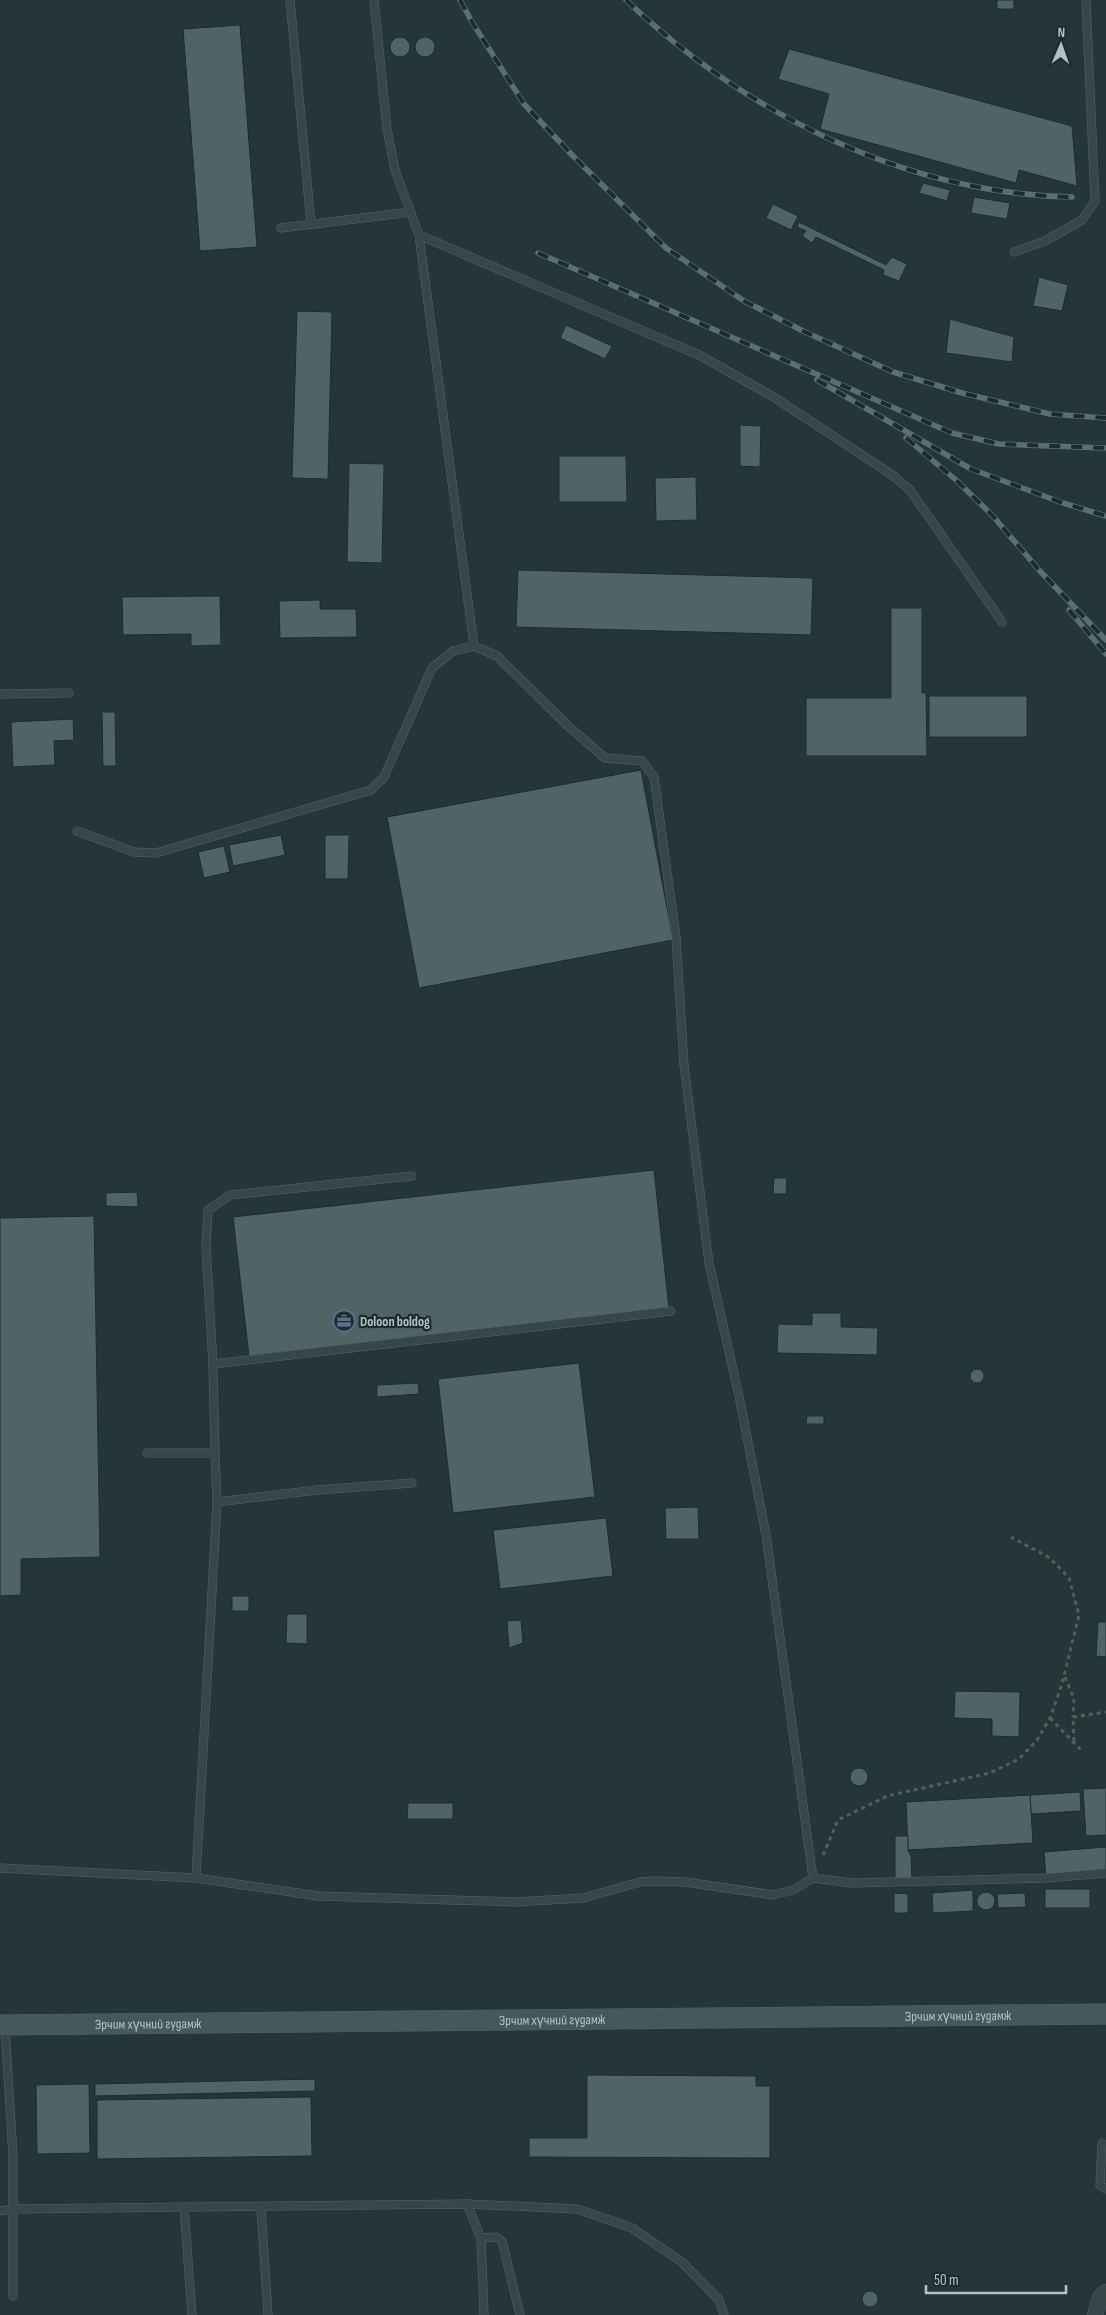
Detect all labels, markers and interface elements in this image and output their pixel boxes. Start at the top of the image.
north arrow [1036,20,1086,70]
text: N [1057,24,1065,41]
office icon: Doloon boldog [332,1309,356,1333]
place label: Doloon boldog [360,1313,430,1330]
street label: Эрчим хүчний гудамж [905,2006,1012,2025]
street label: Эрчим хүчний гудамж [499,2010,606,2029]
street label: Эрчим хүчний гудамж [95,2014,202,2033]
scale bar [926,2262,1066,2294]
text: 50 m [934,2271,959,2290]

